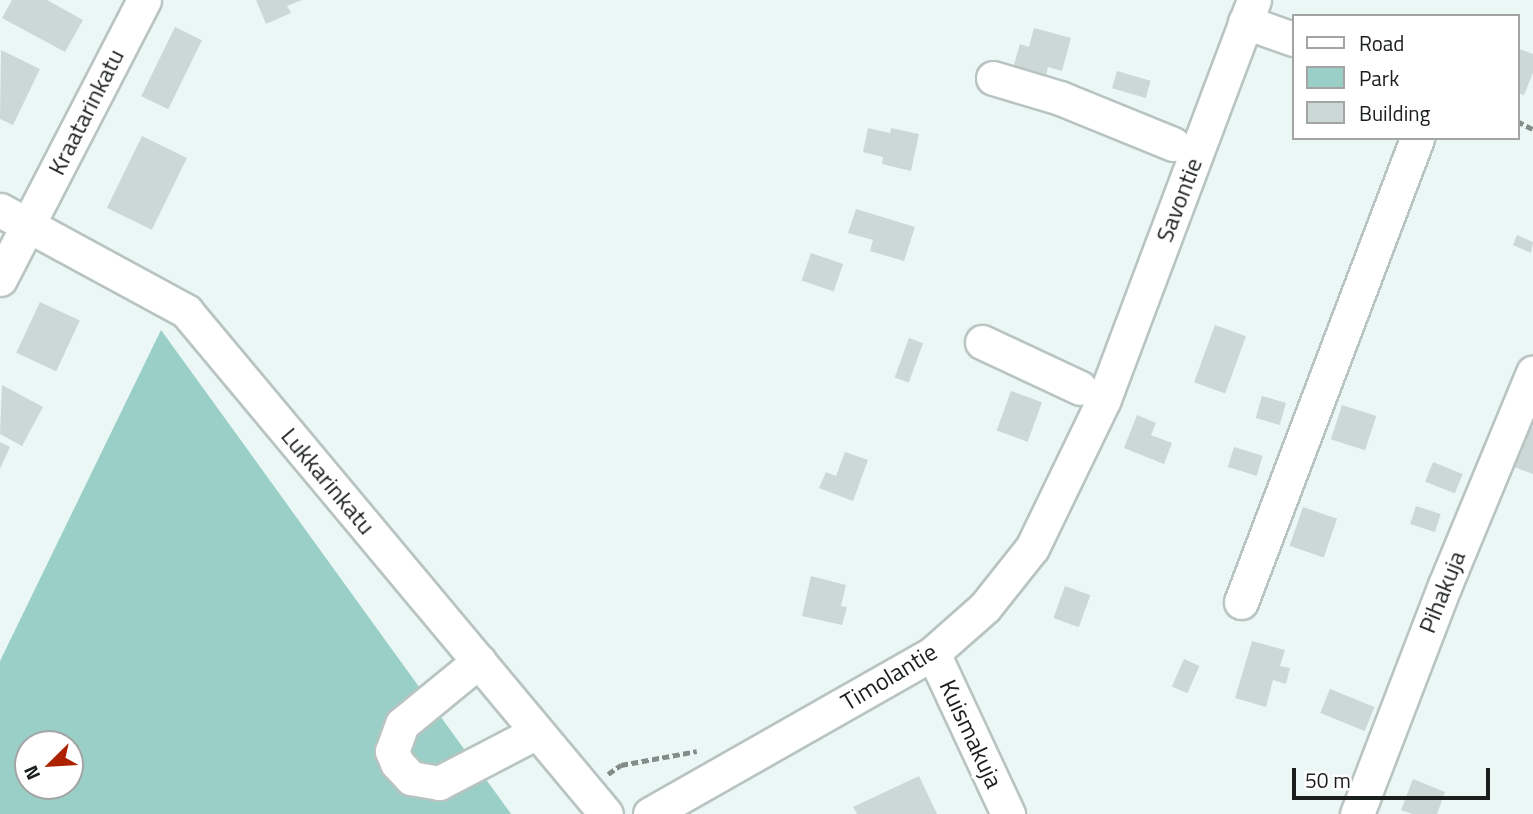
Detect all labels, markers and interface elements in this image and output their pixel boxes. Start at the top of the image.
legend [1292,14,1519,140]
text: Road [1359,27,1404,59]
street label: Kraatarinkatu [42,44,130,180]
text: Park [1359,62,1399,94]
text: Building [1359,97,1430,129]
street label: Savontie [1150,154,1208,246]
street label: Lukkarinkatu [275,422,381,540]
street label: Pihakuja [1413,547,1471,637]
street label: Timolantie [836,637,942,717]
street label: Kuismakuja [933,675,1009,793]
north arrow [14,730,84,800]
scale bar [1295,754,1493,798]
text: N [15,761,47,785]
text: 50 m [1305,764,1351,796]

